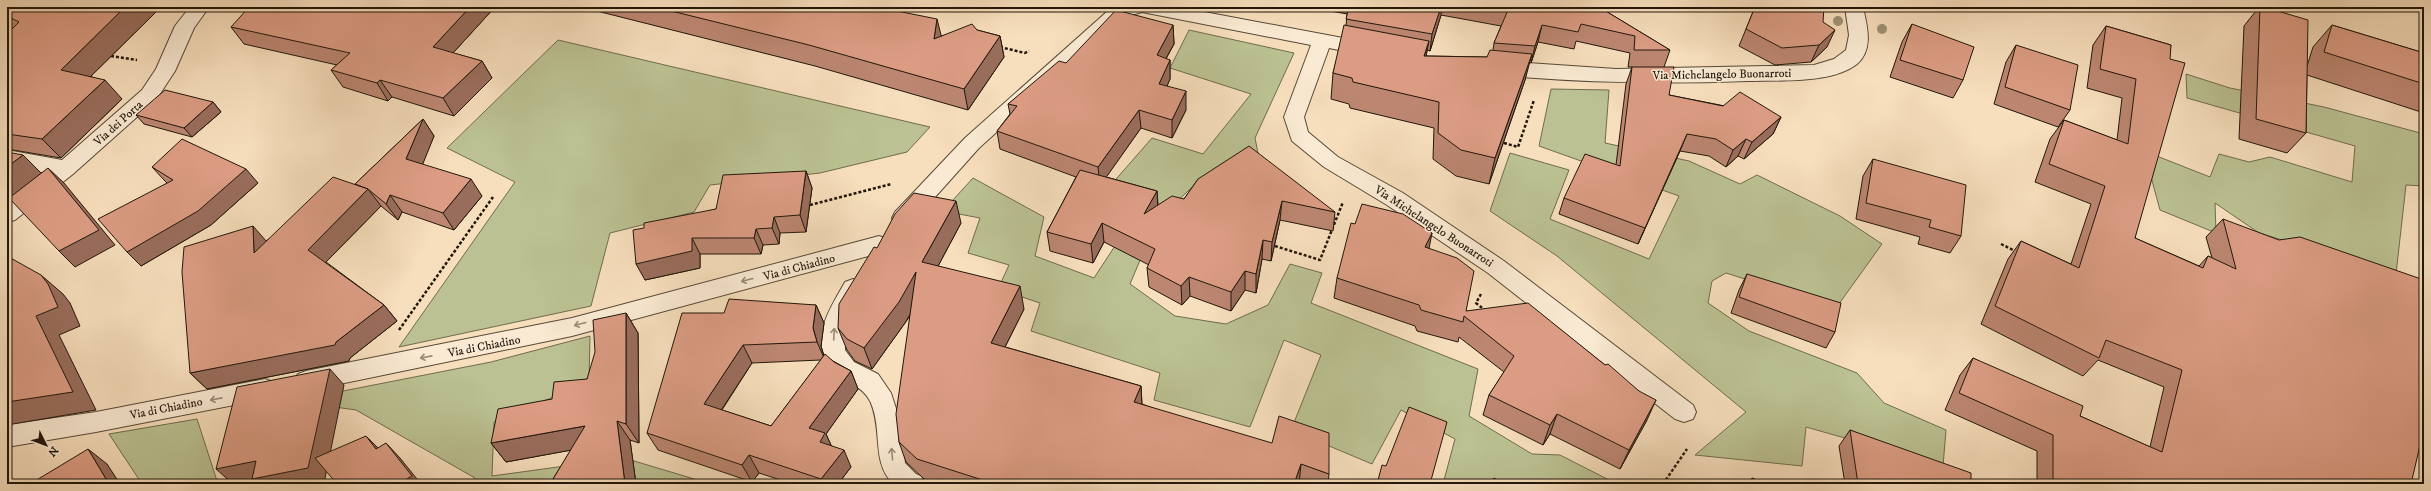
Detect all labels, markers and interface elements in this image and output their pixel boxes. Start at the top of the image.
street label: Via Michelangelo Buonarroti [1651,66,1792,83]
street label: Via dei Porta [90,97,147,150]
street label: Via Michelangelo Buonarroti [1371,182,1496,271]
street label: Via di Chiadino [761,251,837,285]
one-way arrow [740,277,753,285]
one-way arrow [574,321,587,329]
one-way arrow [830,328,837,341]
street label: Via di Chiadino [446,332,522,361]
one-way arrow [420,354,433,362]
street label: Via di Chiadino [128,394,204,423]
one-way arrow [210,395,223,403]
north arrow [26,425,66,465]
text: N [44,443,61,459]
one-way arrow [888,448,895,461]

